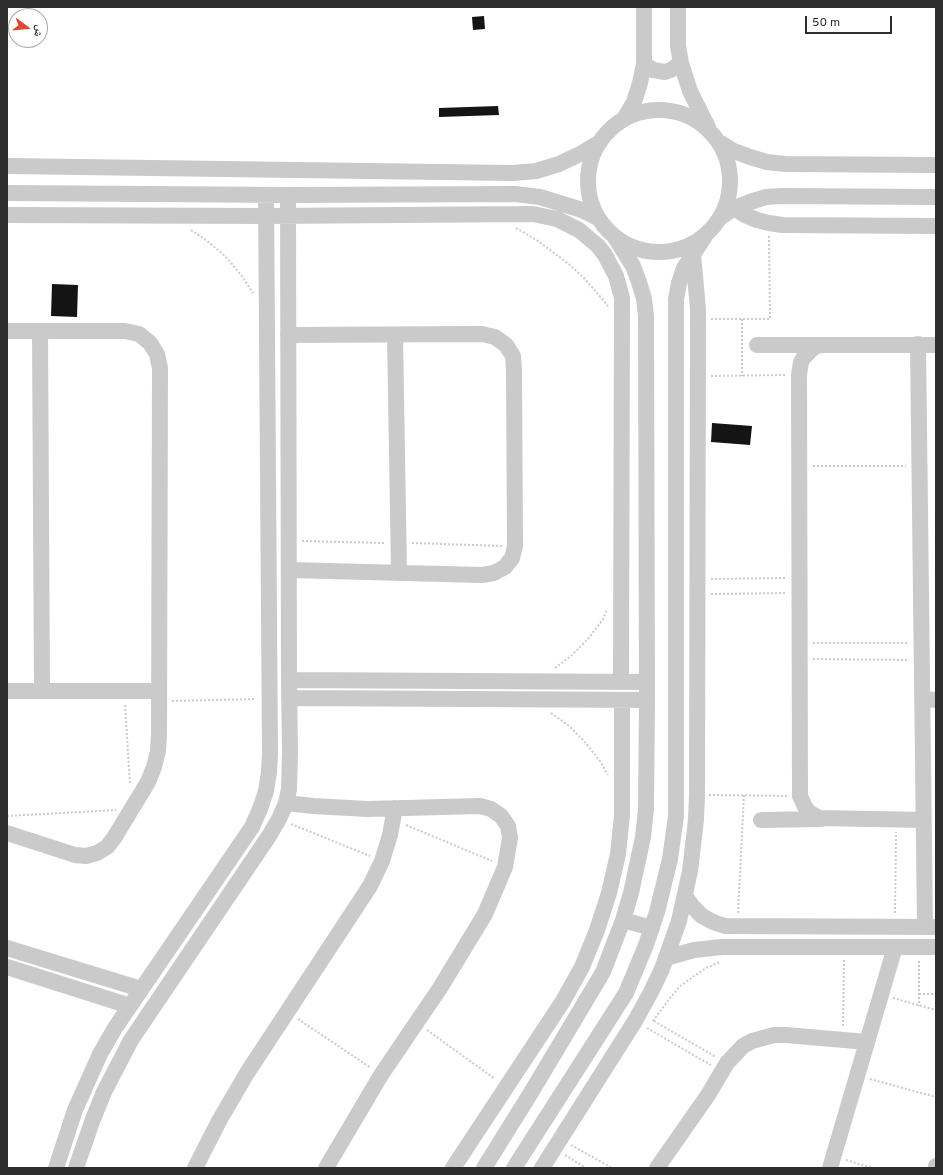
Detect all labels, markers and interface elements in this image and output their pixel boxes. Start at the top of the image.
north arrow [8,8,48,48]
scale bar [807,8,894,34]
text: 50 m [812,15,840,31]
text: ش [30,23,47,39]

